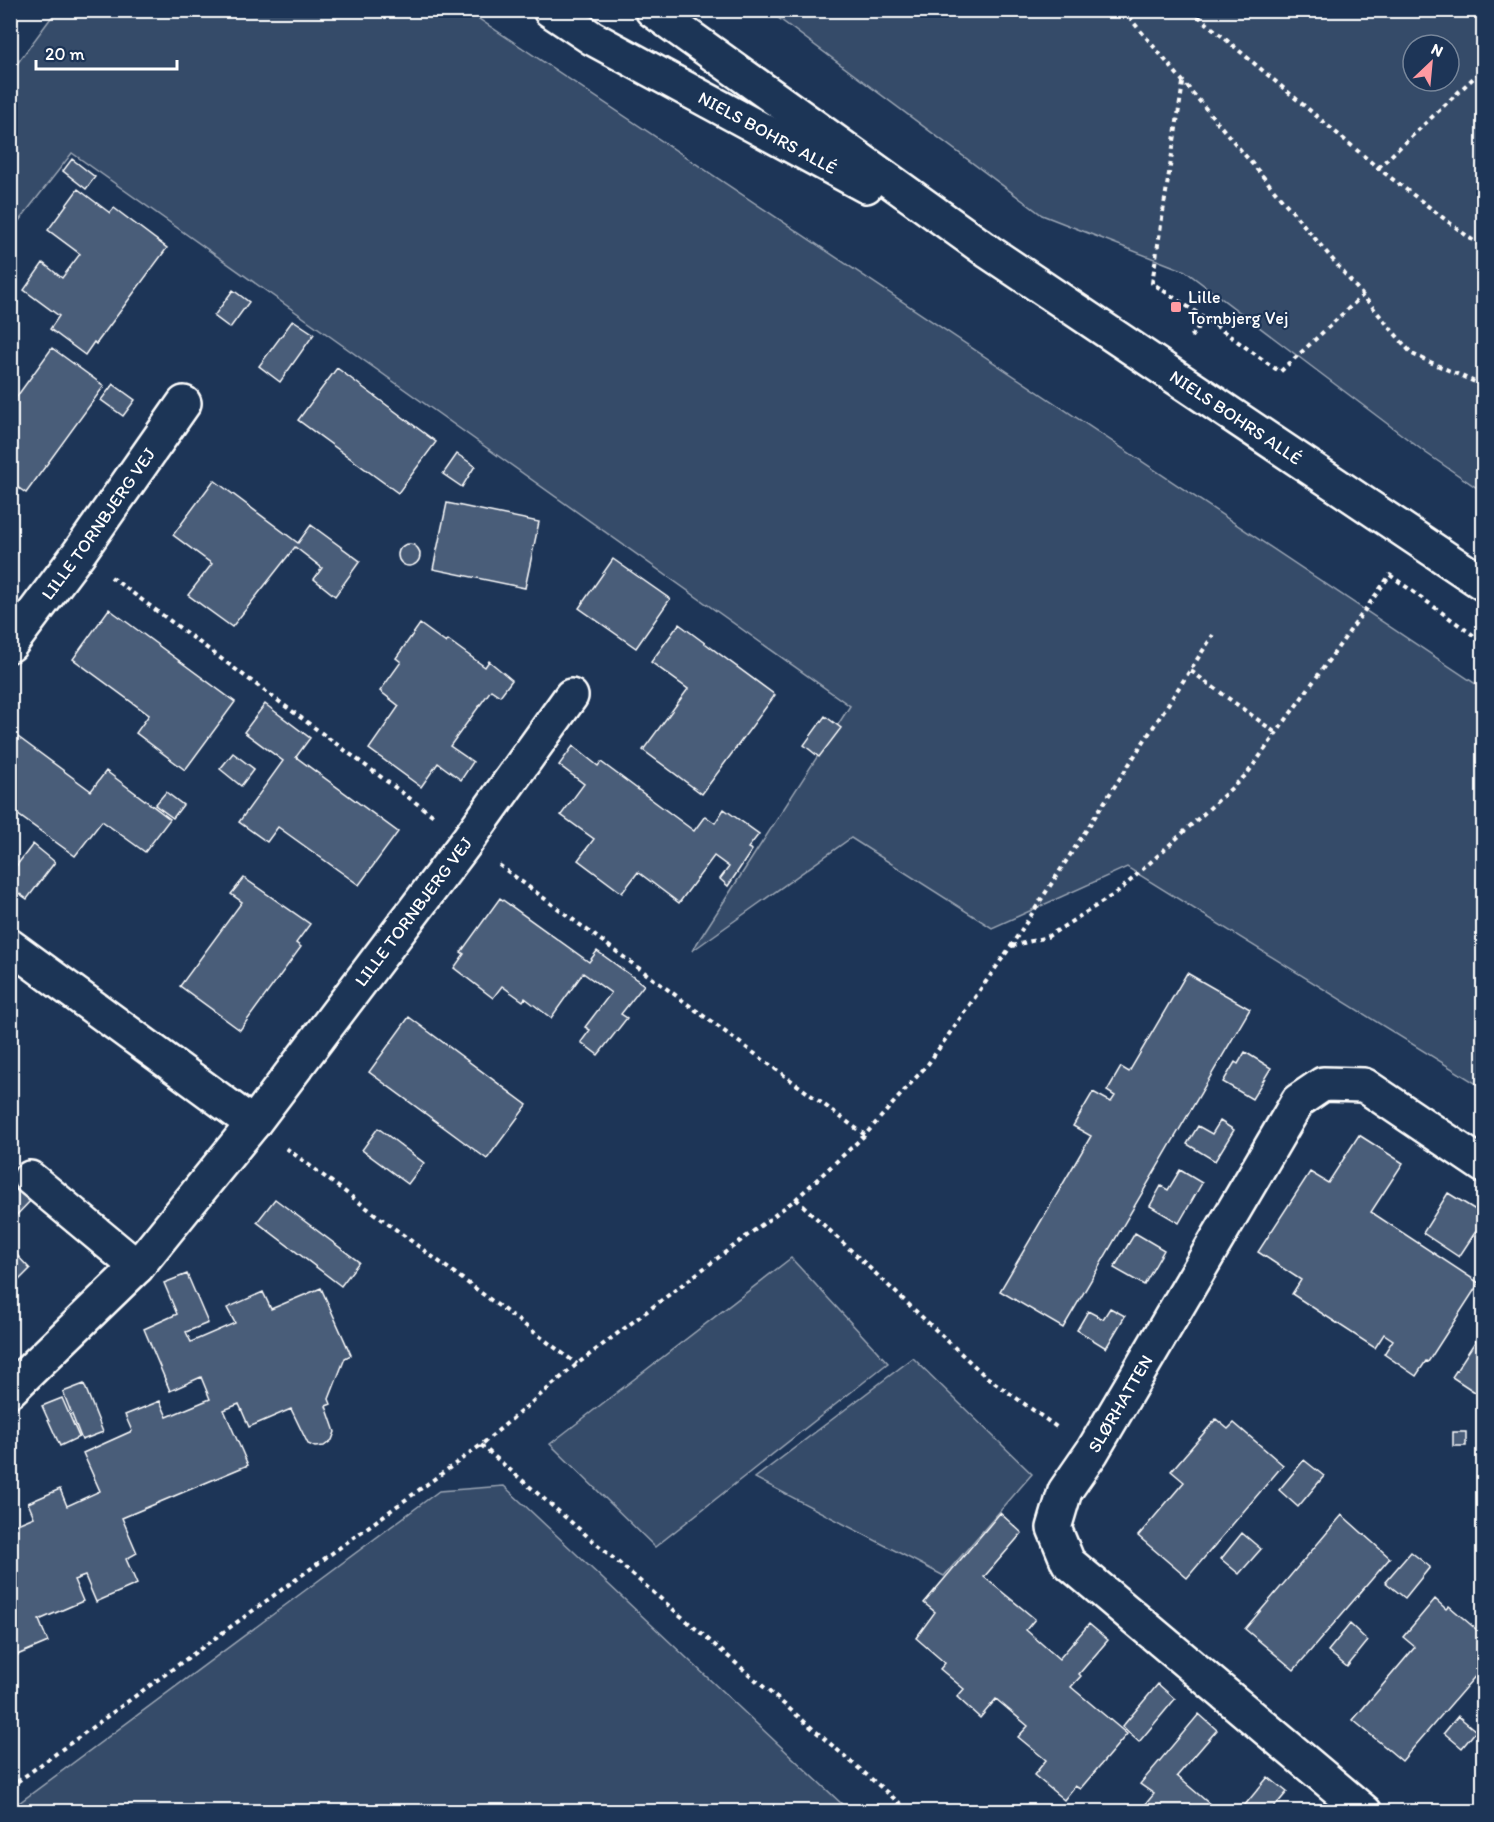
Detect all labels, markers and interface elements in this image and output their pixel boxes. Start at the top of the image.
scale bar [36,33,177,71]
north arrow [1401,33,1461,93]
text: N [1428,39,1446,61]
text: 20 m [45,43,85,65]
street label: NIELS BOHRS ALLÉ [694,86,841,179]
place label: Lille Tornbjerg Vej [1188,286,1288,329]
marker: Lille Tornbjerg Vej [1169,300,1183,314]
street label: NIELS BOHRS ALLÉ [1166,365,1306,470]
street label: LILLE TORNBJERG VEJ [37,443,160,604]
street label: LILLE TORNBJERG VEJ [350,833,477,991]
street label: SLØRHATTEN [1083,1351,1158,1457]

